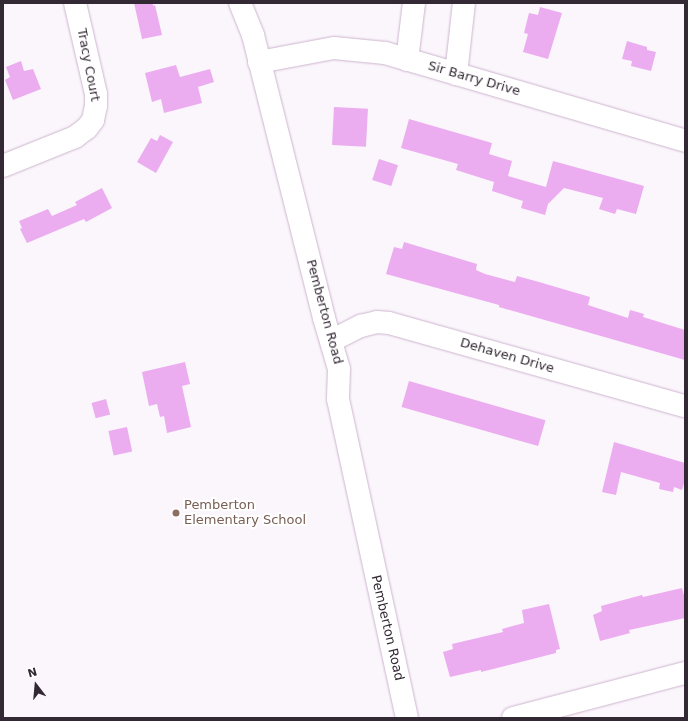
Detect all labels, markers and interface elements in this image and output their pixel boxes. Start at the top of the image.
street label: Tracy Court [73,27,103,103]
street label: Sir Barry Drive [426,58,522,100]
street label: Pemberton Road [303,258,345,366]
street label: Dehaven Drive [458,335,556,377]
place label: Pemberton Elementary School [184,498,306,529]
marker: Pemberton Elementary School [171,508,181,518]
street label: Pemberton Road [367,574,407,682]
north arrow [16,665,56,705]
text: N [26,665,39,681]

